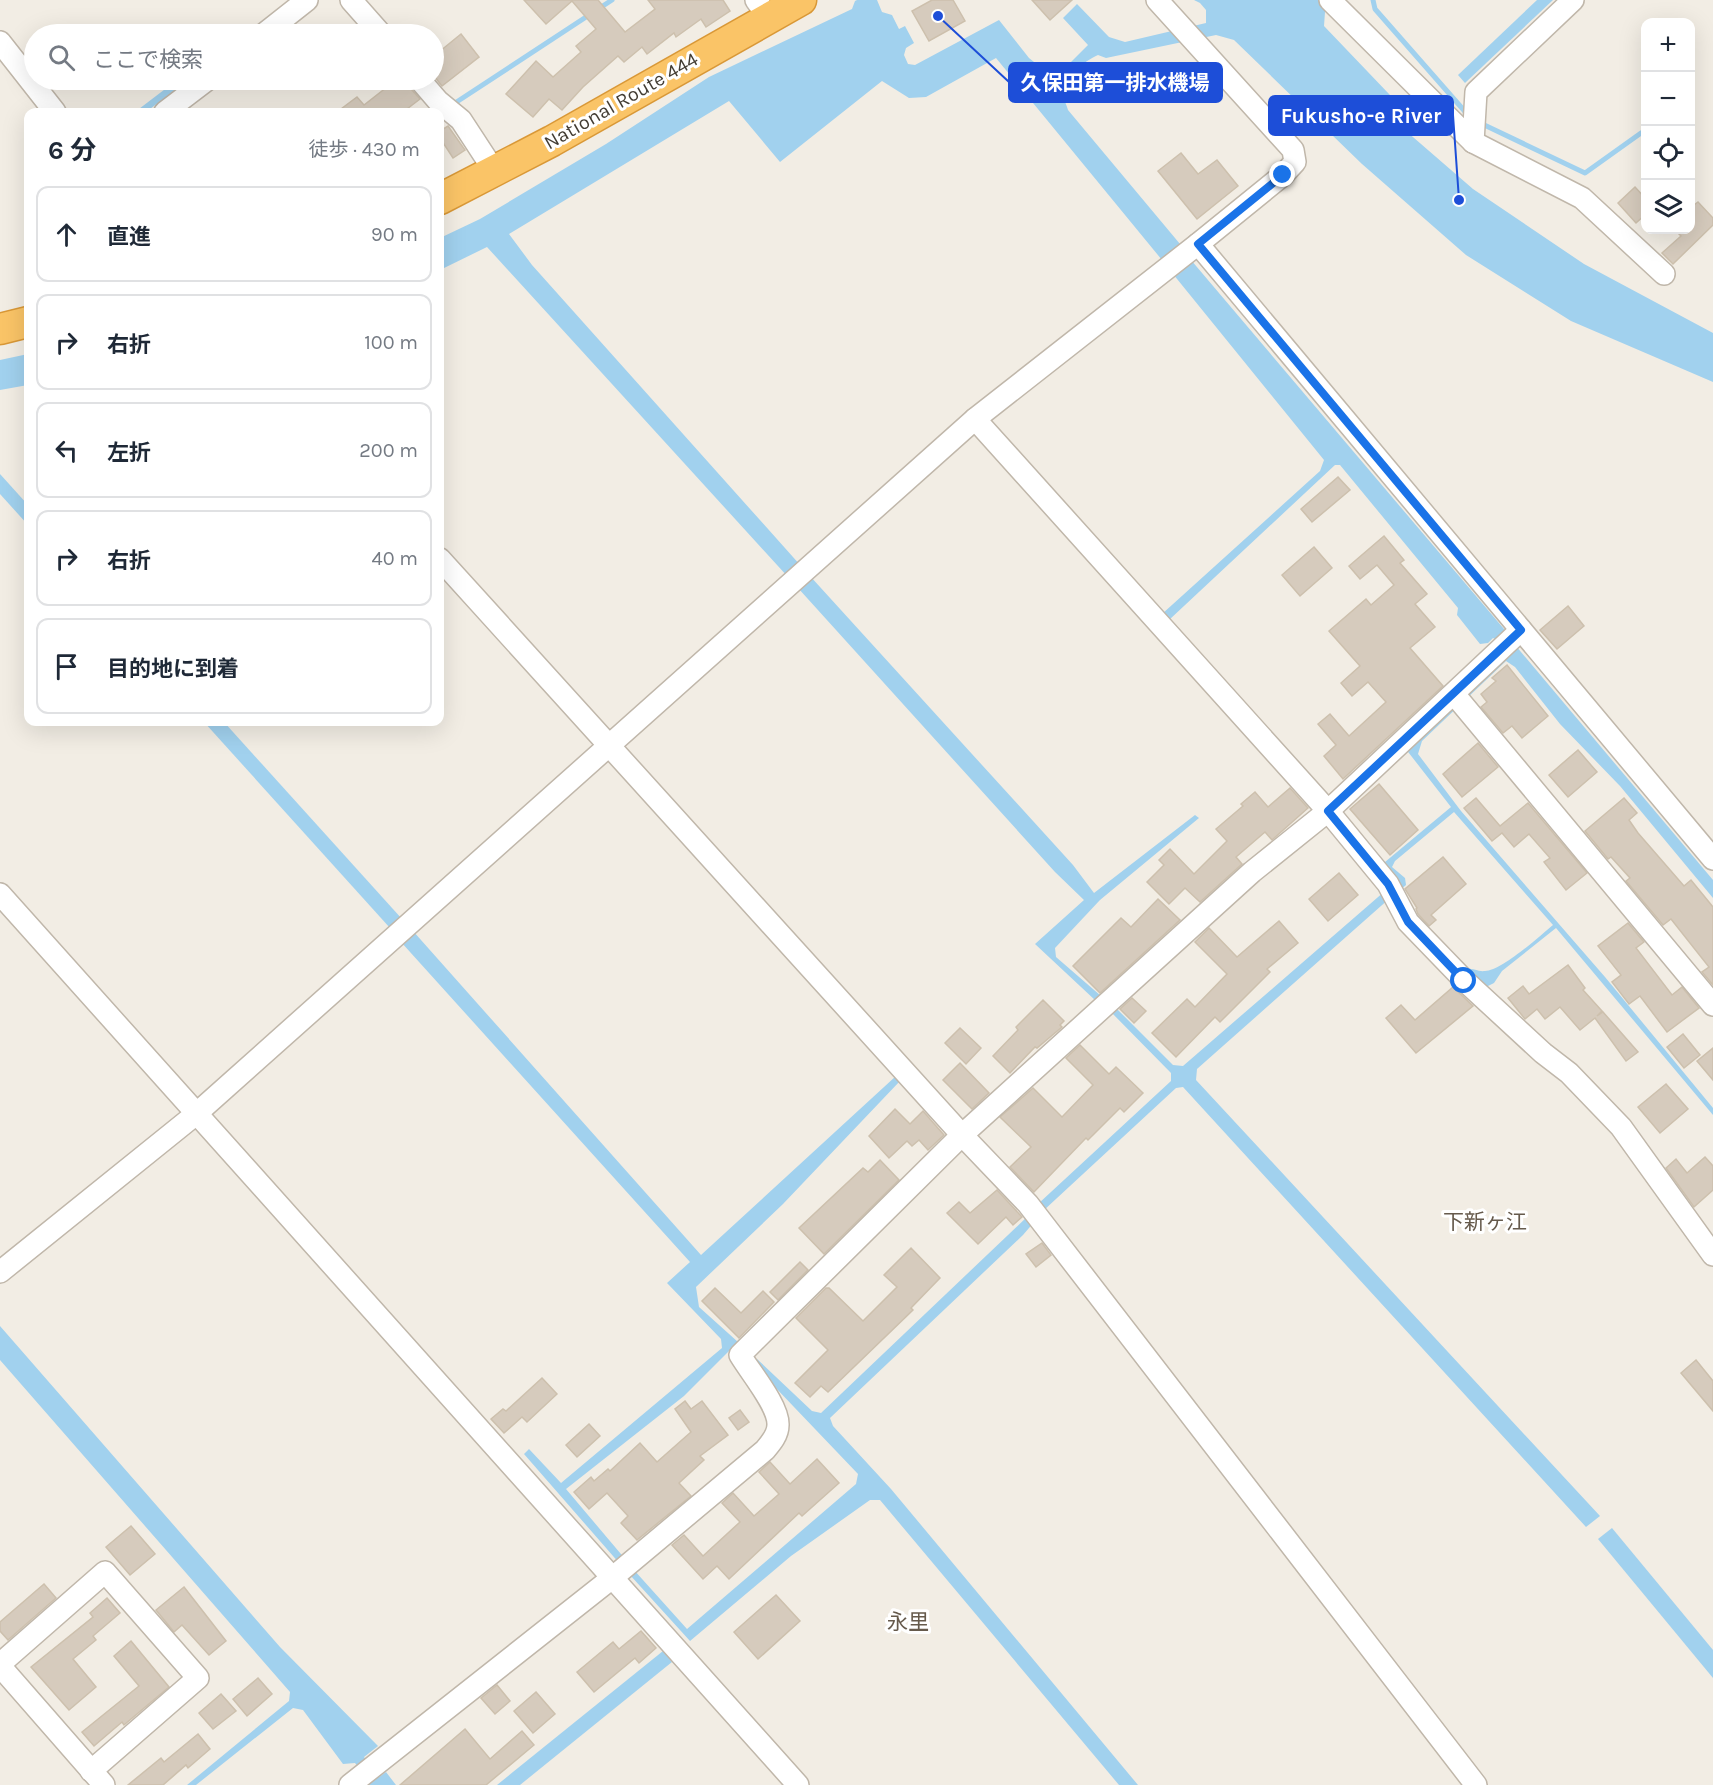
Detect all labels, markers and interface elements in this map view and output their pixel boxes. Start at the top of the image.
map controls [1641,18,1695,234]
button: + [1641,18,1695,72]
search box [24,24,444,90]
icon: search [45,41,78,74]
text: ここで検索 [93,47,203,73]
street label: National Route 444 [540,48,702,154]
callout: 久保田第一排水機場 [1009,63,1222,102]
text: 久保田第一排水機場 [1021,71,1210,95]
button: − [1641,72,1695,126]
callout: Fukusho-e River [1269,96,1453,135]
text: Fukusho-e River [1281,104,1442,128]
button: locate [1641,126,1695,180]
text: 6 分 [48,135,96,166]
text: 徒歩 · 430 m [309,138,420,161]
route end [1269,161,1295,187]
button: layers [1641,180,1695,234]
icon: ahead [50,218,83,251]
text: 90 m [371,223,418,246]
text: 直進 [107,224,151,250]
icon: right [50,326,83,359]
text: 100 m [364,331,418,354]
text: 右折 [107,332,151,358]
icon: left [50,434,83,467]
text: 200 m [359,439,418,462]
text: 左折 [107,440,151,466]
icon: right [50,542,83,575]
text: 40 m [372,547,418,570]
text: 右折 [107,548,151,574]
icon: arrive [50,650,83,683]
text: 目的地に到着 [107,656,239,682]
route start [1450,967,1476,993]
district label: 下新ヶ江 [1443,1210,1527,1234]
district label: 永里 [887,1610,929,1634]

